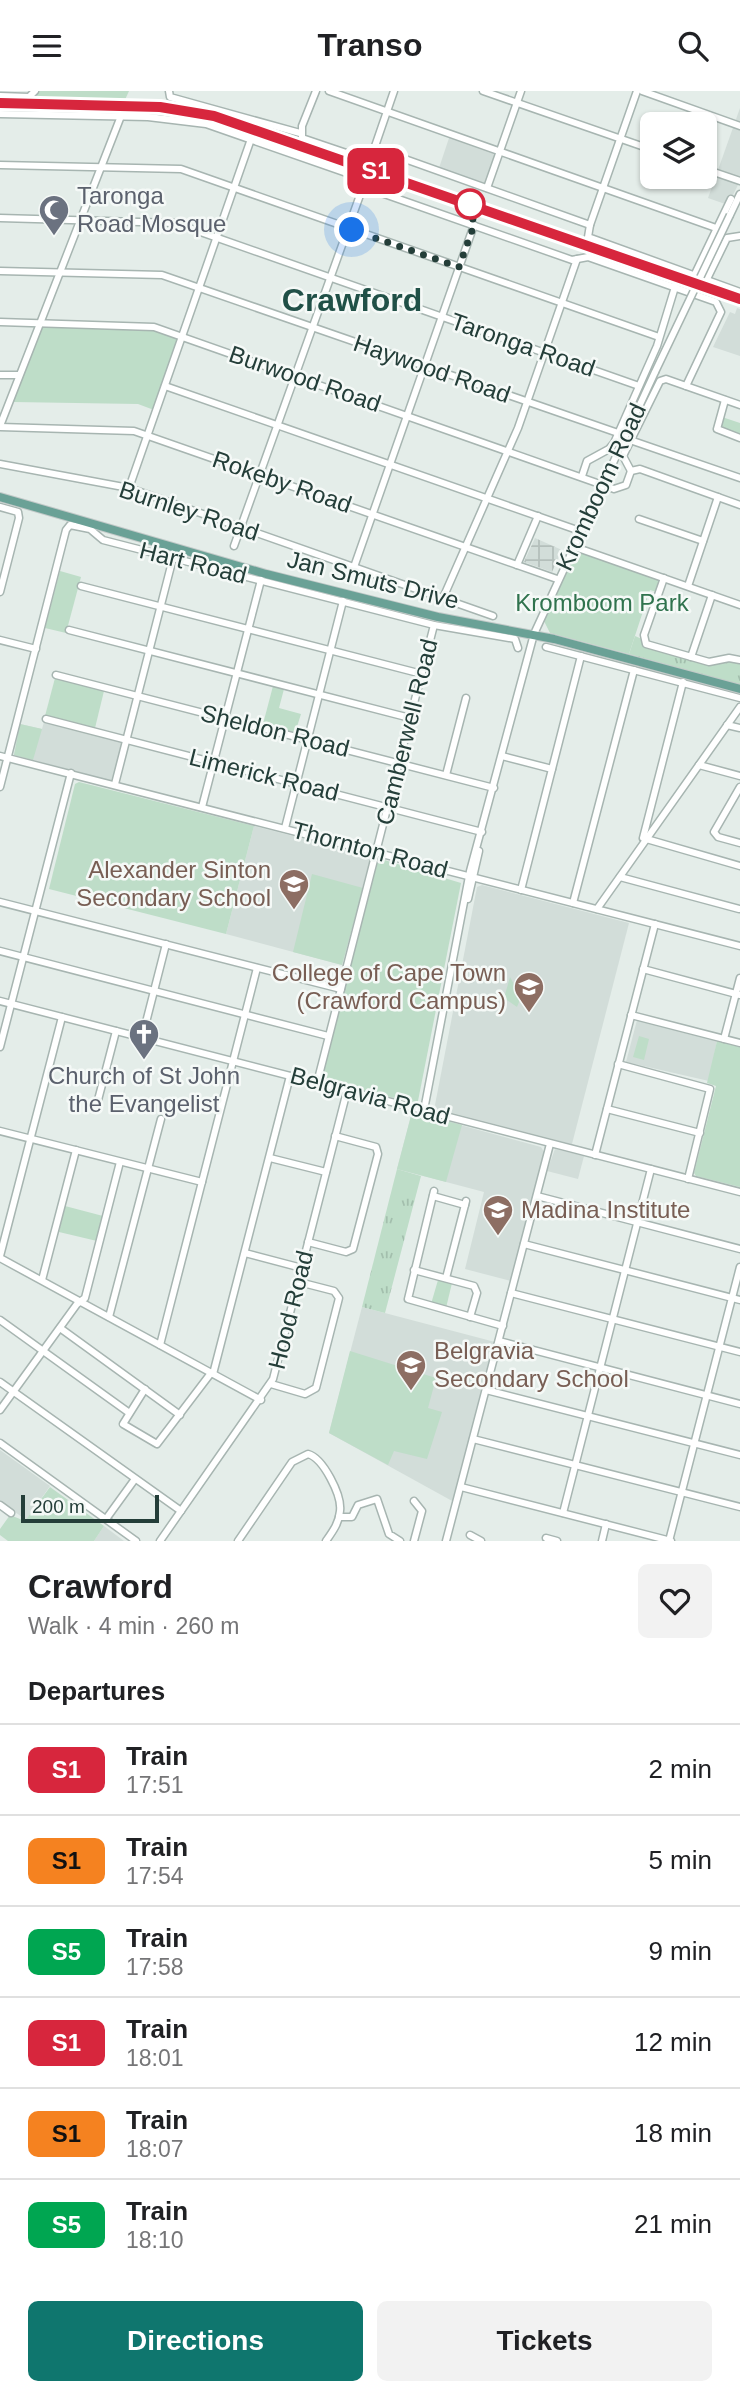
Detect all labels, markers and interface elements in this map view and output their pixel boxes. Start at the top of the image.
icon: menu [28,27,66,65]
text: Transo [318,27,422,63]
icon: search [674,27,712,65]
map controls [640,112,717,189]
button: layers [640,112,717,189]
line badge: S1 [344,148,408,194]
text: S1 [361,157,391,184]
place label: Taronga Road Mosque [77,182,226,237]
unlabelled marker [455,189,485,219]
mosque icon: Taronga Road Mosque [37,193,71,237]
your location [334,212,369,247]
district label: Crawford [282,282,422,318]
street label: Taronga Road [447,307,599,382]
street label: Haywood Road [350,329,514,408]
street label: Burwood Road [226,340,385,417]
street label: Kromboom Road [550,399,651,575]
street label: Rokeby Road [209,445,355,518]
street label: Burnley Road [116,475,262,546]
street label: Hart Road [137,536,249,589]
street label: Jan Smuts Drive [284,545,462,614]
park label: Kromboom Park [515,589,690,616]
street label: Camberwell Road [370,636,443,828]
street label: Sheldon Road [198,699,352,762]
street label: Limerick Road [186,743,342,806]
street label: Thornton Road [289,816,451,883]
place label: Alexander Sinton Secondary School [76,856,271,911]
school or university icon: Alexander Sinton Secondary School [277,867,311,911]
place label: College of Cape Town (Crawford Campus) [272,959,506,1014]
school or university icon: College of Cape Town (Crawford Campus) [512,970,546,1014]
church icon: Church of St John the Evangelist [127,1017,161,1061]
street label: Belgravia Road [287,1061,453,1130]
place label: Church of St John the Evangelist [48,1062,240,1117]
school or university icon: Madina Institute [481,1193,515,1237]
place label: Madina Institute [521,1196,690,1223]
street label: Hood Road [263,1248,318,1372]
place label: Belgravia Secondary School [434,1337,629,1392]
school or university icon: Belgravia Secondary School [394,1348,428,1392]
scale bar [21,1492,159,1524]
text: 200 m [32,1496,85,1517]
button: heart [638,1564,712,1638]
text: Crawford [28,1568,173,1605]
text: Walk · 4 min · 260 m [28,1613,239,1639]
text: Departures [28,1676,165,1706]
text: Train [126,1741,188,1771]
text: 2 min [648,1754,712,1784]
text: S1 [52,1756,81,1783]
text: 17:51 [126,1772,184,1798]
text: Train [126,1832,188,1862]
text: 5 min [648,1845,712,1875]
text: S1 [52,1847,81,1874]
text: 17:54 [126,1863,184,1889]
text: Train [126,1923,188,1953]
text: 9 min [648,1936,712,1966]
text: S5 [52,1938,81,1965]
text: 17:58 [126,1954,184,1980]
text: Train [126,2014,188,2044]
text: 12 min [634,2027,712,2057]
text: S1 [52,2029,81,2056]
text: 18:01 [126,2045,184,2071]
text: Train [126,2105,188,2135]
text: 18 min [634,2118,712,2148]
text: S1 [52,2120,81,2147]
text: 18:07 [126,2136,184,2162]
text: Train [126,2196,188,2226]
text: 21 min [634,2209,712,2239]
text: S5 [52,2211,81,2238]
text: 18:10 [126,2227,184,2253]
button: Directions [28,2301,363,2381]
button: Tickets [377,2301,712,2381]

